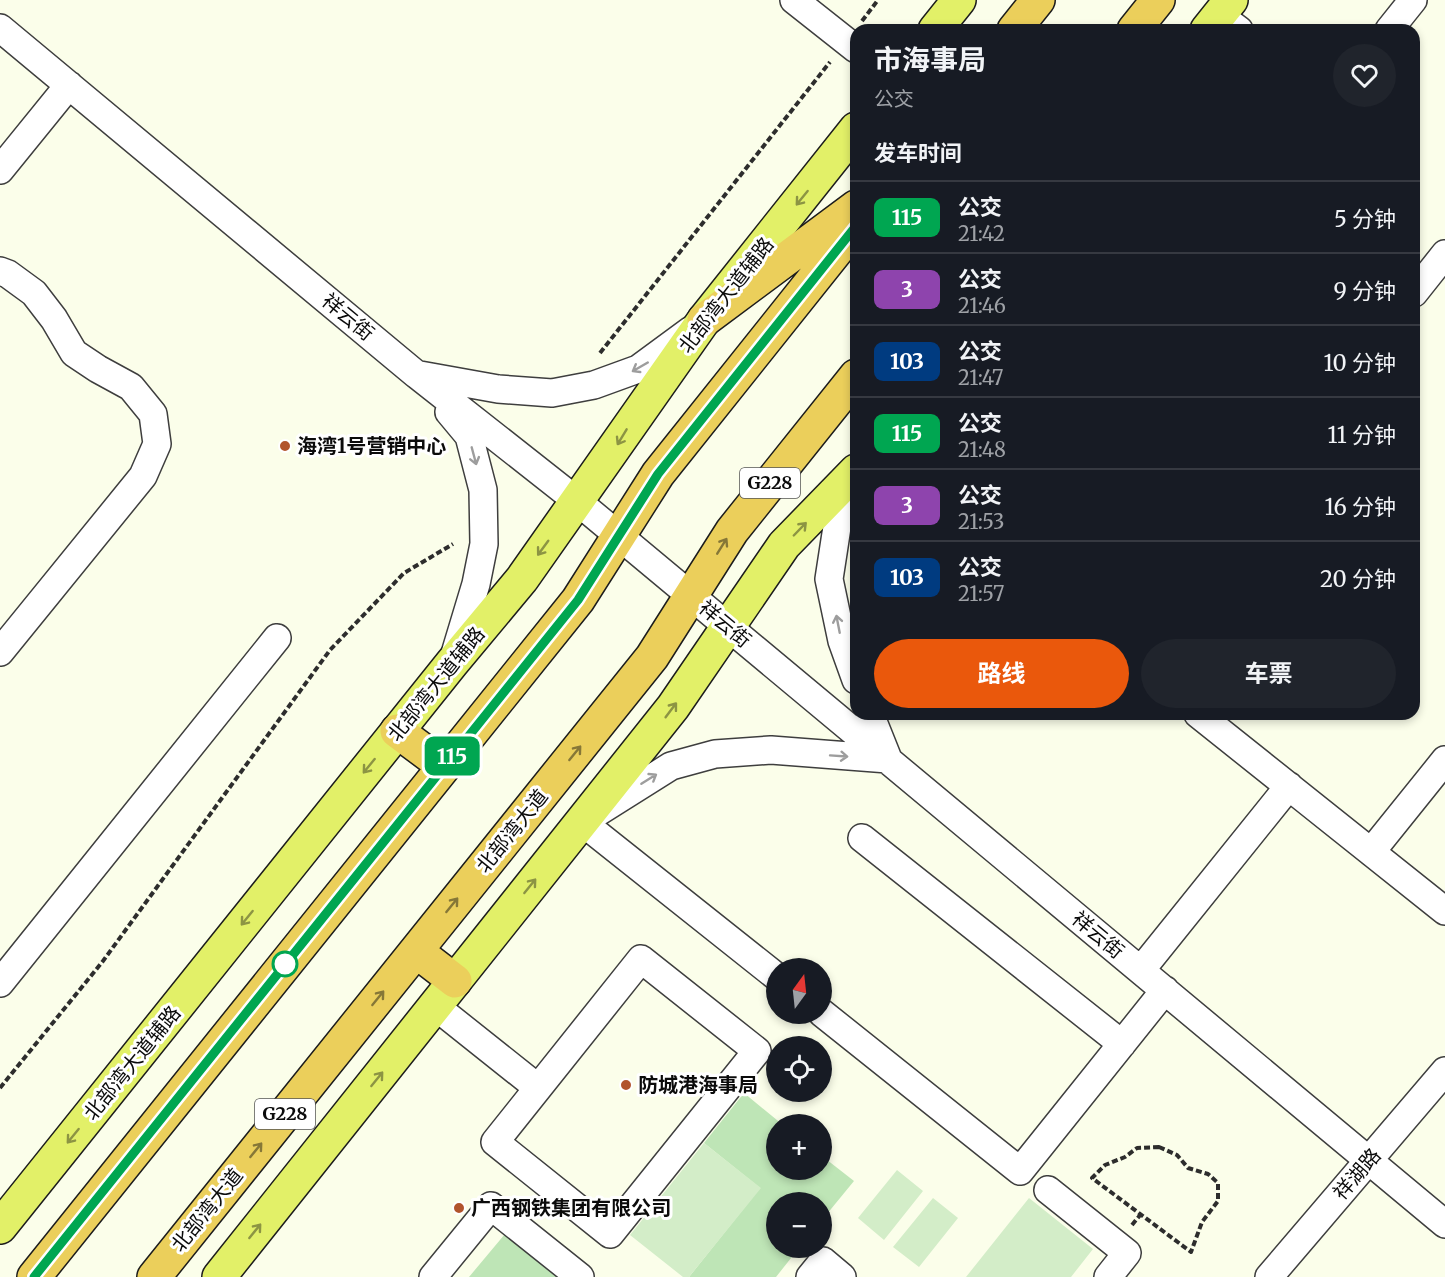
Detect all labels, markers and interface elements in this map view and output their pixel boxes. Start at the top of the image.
text: 市海事局 [874,42,986,78]
button: heart [1333,44,1396,107]
text: 公交 [874,86,914,111]
text: 发车时间 [874,139,962,167]
one-way arrow [795,189,808,205]
text: 公交 [958,193,1002,221]
text: 115 [892,204,922,231]
text: 5 分钟 [1334,205,1396,233]
text: 21:42 [958,221,1005,246]
street label: 北部湾大道辅路 [673,232,779,358]
text: 公交 [958,265,1002,293]
text: 3 [901,276,913,303]
text: 9 分钟 [1333,277,1396,305]
street label: 祥云街 [317,288,379,345]
text: 21:46 [958,293,1006,318]
text: 公交 [958,337,1002,365]
text: 103 [890,348,924,375]
text: 10 分钟 [1324,349,1396,377]
one-way arrow [632,361,649,373]
text: 21:47 [958,365,1003,390]
text: 公交 [958,409,1002,437]
text: 115 [892,420,922,447]
text: 11 分钟 [1328,421,1396,449]
one-way arrow [616,428,628,445]
place label: 海湾1号营销中心 [297,433,446,458]
text: 21:48 [958,437,1006,462]
marker: 海湾1号营销中心 [278,439,292,453]
one-way arrow [469,446,481,465]
road number: G228 [740,468,800,498]
text: 公交 [958,481,1002,509]
text: 3 [901,492,913,519]
text: 16 分钟 [1324,493,1396,521]
text: 21:53 [958,509,1004,534]
one-way arrow [792,521,807,536]
one-way arrow [717,538,729,555]
one-way arrow [537,540,549,556]
text: 公交 [958,553,1002,581]
text: 103 [890,564,924,591]
text: 20 分钟 [1320,565,1396,593]
text: 21:57 [958,581,1004,606]
street label: 祥云街 [694,595,756,652]
one-way arrow [832,615,843,635]
street label: 北部湾大道辅路 [382,621,489,746]
button: 路线 [874,639,1129,708]
button: 车票 [1141,639,1396,708]
one-way arrow [664,702,677,718]
line badge: 115 [418,736,486,776]
text: 115 [437,743,467,770]
one-way arrow [568,745,581,761]
one-way arrow [828,750,848,761]
one-way arrow [363,758,376,774]
one-way arrow [641,773,658,786]
street label: 北部湾大道 [470,784,553,877]
one-way arrow [524,878,537,894]
one-way arrow [446,897,459,913]
street label: 祥云街 [1067,906,1129,963]
one-way arrow [241,910,254,926]
unlabelled marker [272,951,298,977]
north arrow [766,958,832,1024]
map controls [766,958,832,1258]
one-way arrow [372,990,385,1006]
street label: 北部湾大道辅路 [78,1000,185,1125]
button: locate [766,1036,832,1102]
one-way arrow [370,1072,384,1087]
place label: 防城港海事局 [638,1072,758,1097]
marker: 防城港海事局 [619,1078,633,1092]
road number: G228 [255,1099,315,1129]
button: + [766,1114,832,1180]
one-way arrow [66,1128,79,1144]
one-way arrow [249,1142,262,1158]
street label: 祥湖路 [1328,1143,1386,1205]
street label: 北部湾大道 [165,1163,248,1256]
button: − [766,1192,832,1258]
place label: 广西钢铁集团有限公司 [471,1195,671,1220]
marker: 广西钢铁集团有限公司 [452,1201,466,1215]
one-way arrow [249,1223,262,1239]

